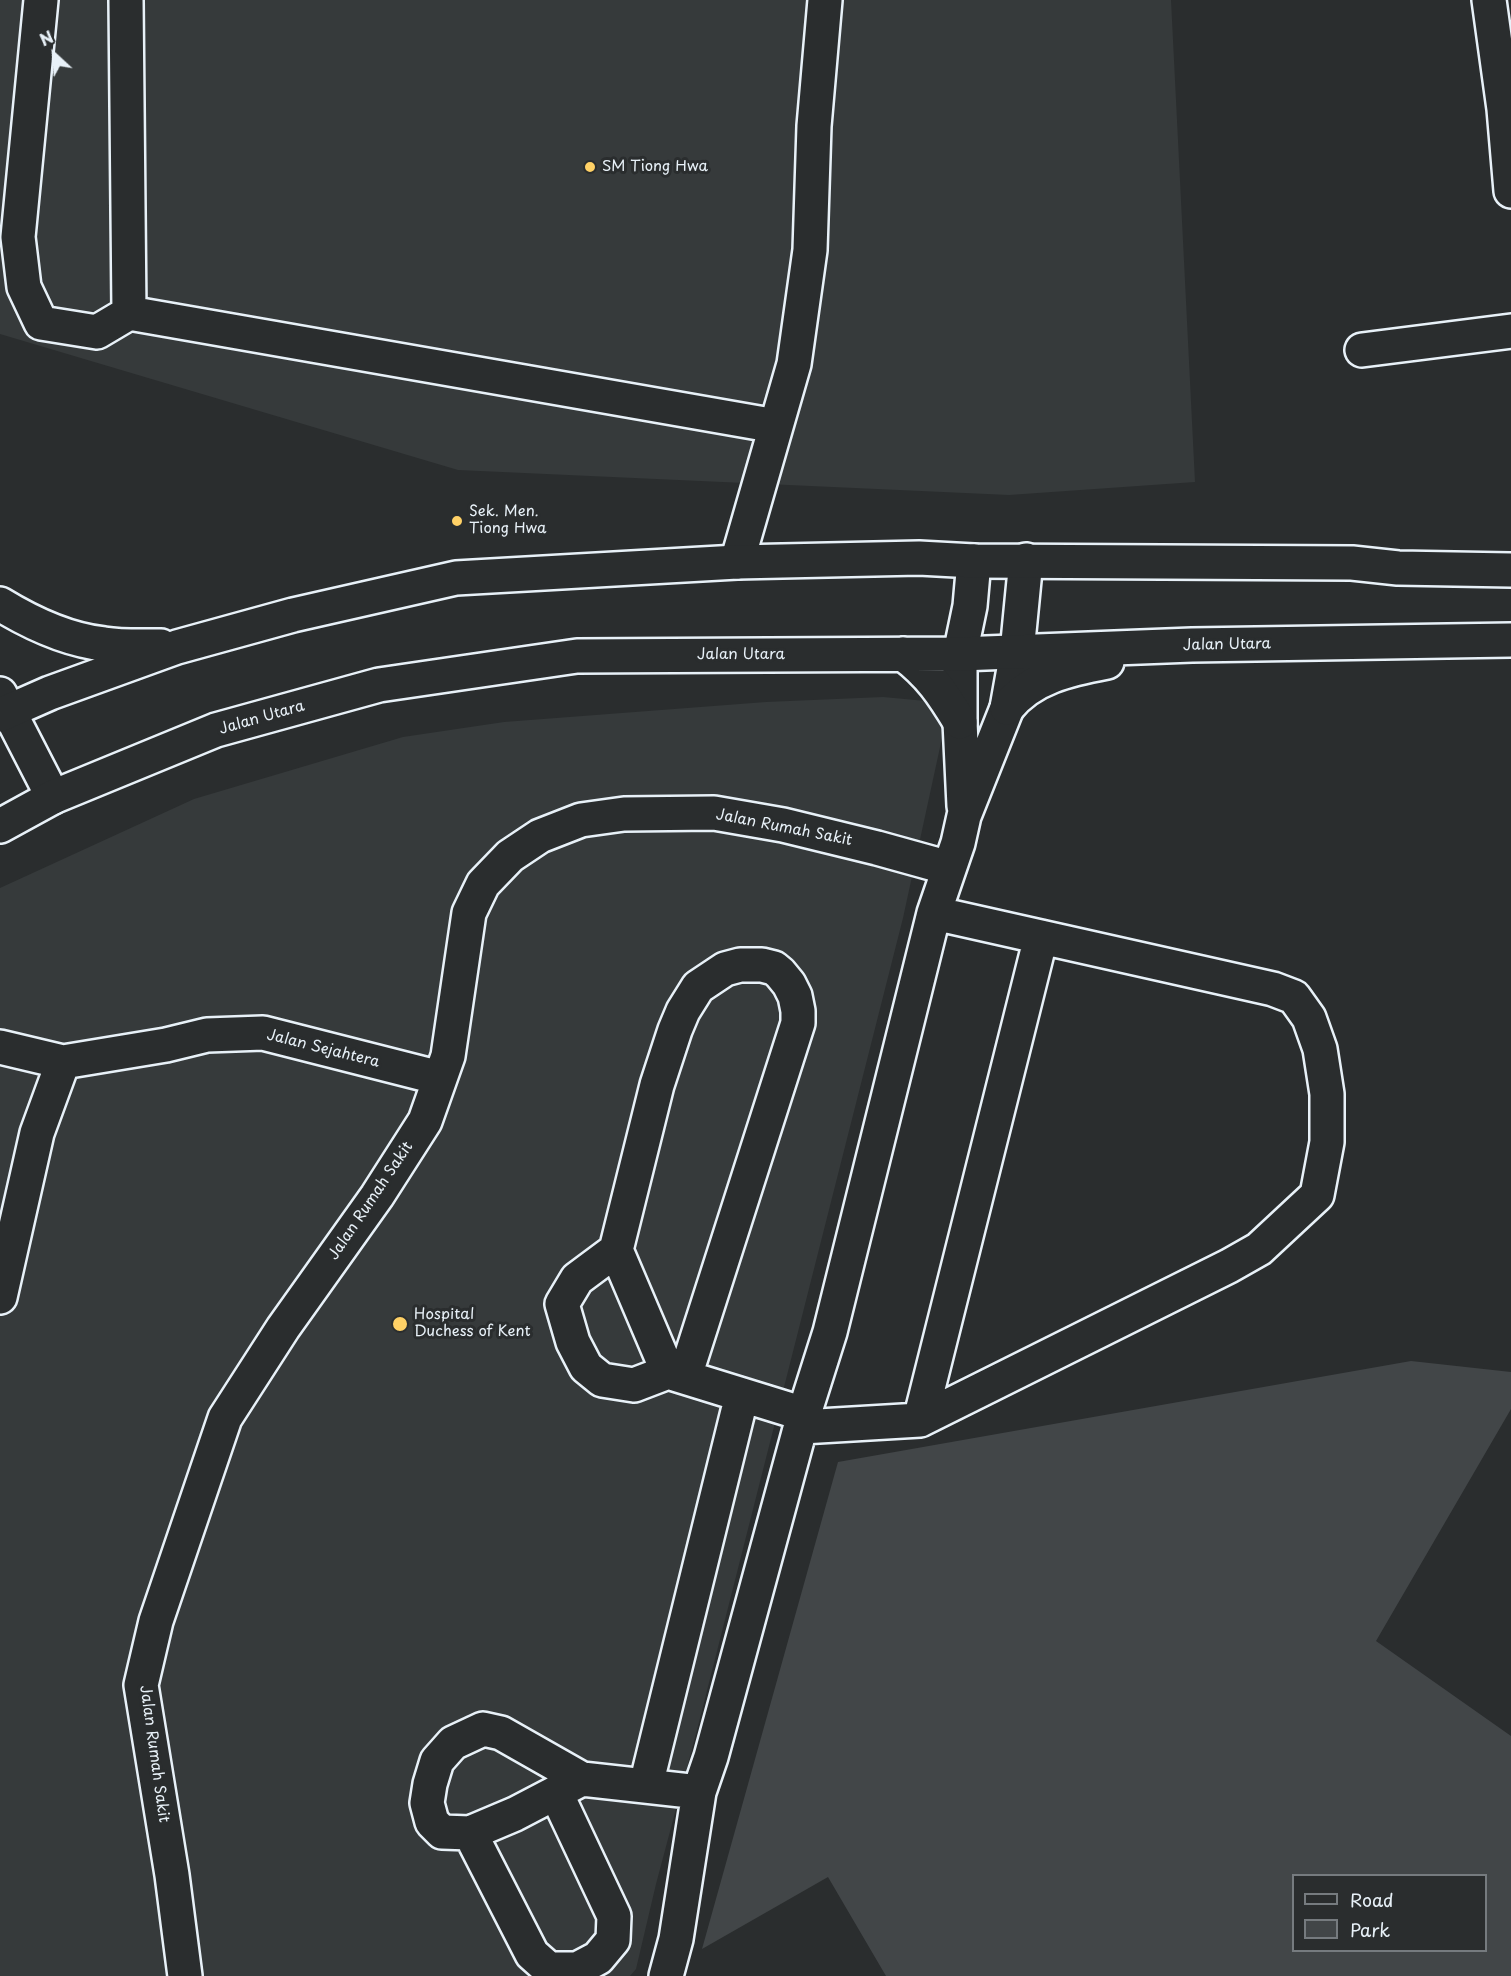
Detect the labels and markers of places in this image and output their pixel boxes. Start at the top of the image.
place label: SM Tiong Hwa [602,158,708,176]
marker: SM Tiong Hwa [583,160,597,174]
place label: Sek. Men. Tiong Hwa [469,503,546,538]
marker: Sek. Men. Tiong Hwa [450,514,464,528]
place label: Hospital Duchess of Kent [414,1306,531,1341]
marker: Hospital Duchess of Kent [391,1315,409,1333]

